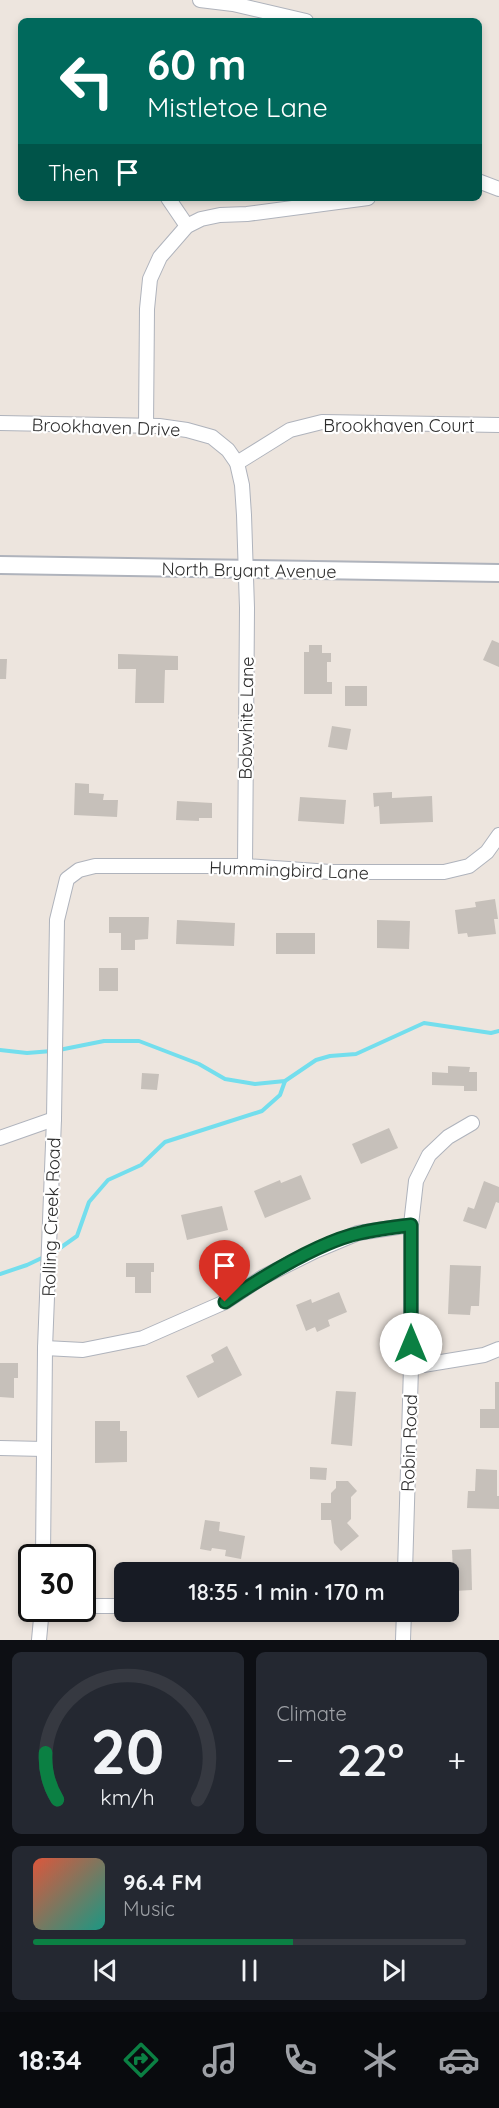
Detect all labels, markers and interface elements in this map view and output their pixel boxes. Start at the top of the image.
text: 60 m [147,38,247,91]
icon: left [48,42,126,120]
text: Mistletoe Lane [147,90,328,124]
icon: arrive [111,156,144,189]
text: Then [48,159,99,187]
street label: Brookhaven Drive [31,413,181,441]
street label: Brookhaven Court [323,414,475,437]
street label: North Bryant Avenue [161,557,337,583]
street label: Bobwhite Lane [233,656,259,780]
street label: Hummingbird Lane [209,856,369,884]
street label: Rolling Creek Road [37,1137,65,1297]
pin [199,1240,250,1302]
icon: arrive [208,1249,241,1282]
position arrow [379,1312,443,1376]
street label: Robin Road [396,1394,422,1492]
speed limit sign: 30 [18,1544,96,1622]
text: 18:35 · 1 min · 170 m [188,1578,385,1606]
text: Climate [277,1701,347,1726]
text: 20 [91,1712,165,1790]
text: 22° [337,1731,404,1787]
text: − [277,1739,294,1780]
text: + [447,1739,466,1780]
text: km/h [101,1784,155,1810]
text: 96.4 FM [123,1868,202,1896]
text: Music [123,1896,175,1921]
icon: previous [89,1954,122,1987]
icon: pause [233,1954,266,1987]
icon: next [377,1954,410,1987]
icon: directions [120,2039,162,2081]
icon: music [199,2039,241,2081]
icon: phone [279,2039,321,2081]
icon: climate [359,2039,401,2081]
icon: car [438,2039,480,2081]
text: 18:34 [19,2043,82,2077]

